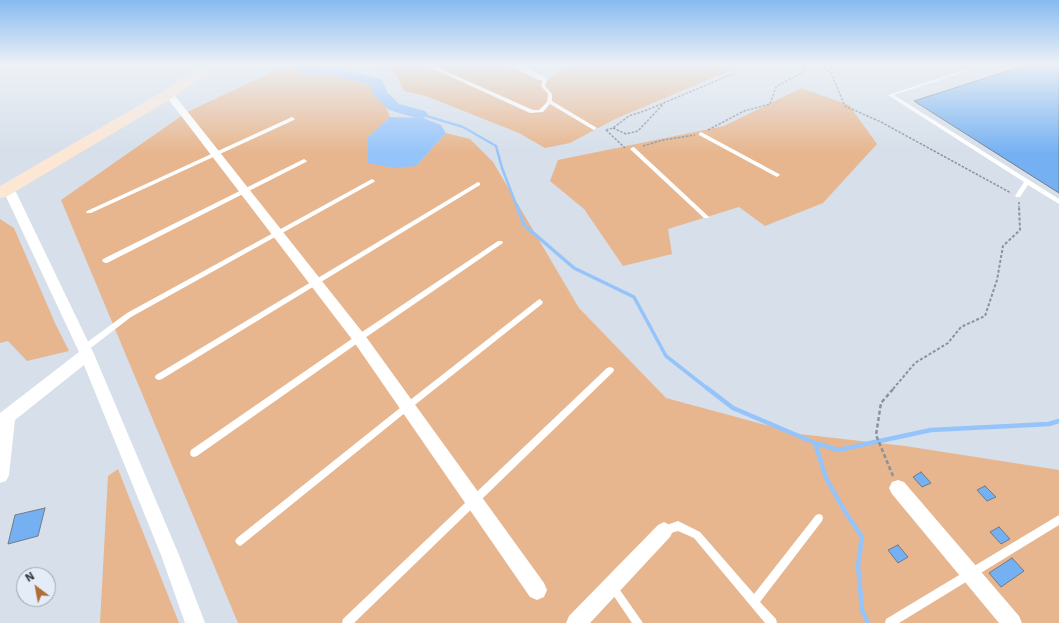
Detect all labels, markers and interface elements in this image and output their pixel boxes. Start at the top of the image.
north arrow [16,567,56,607]
text: N [23,570,37,585]

